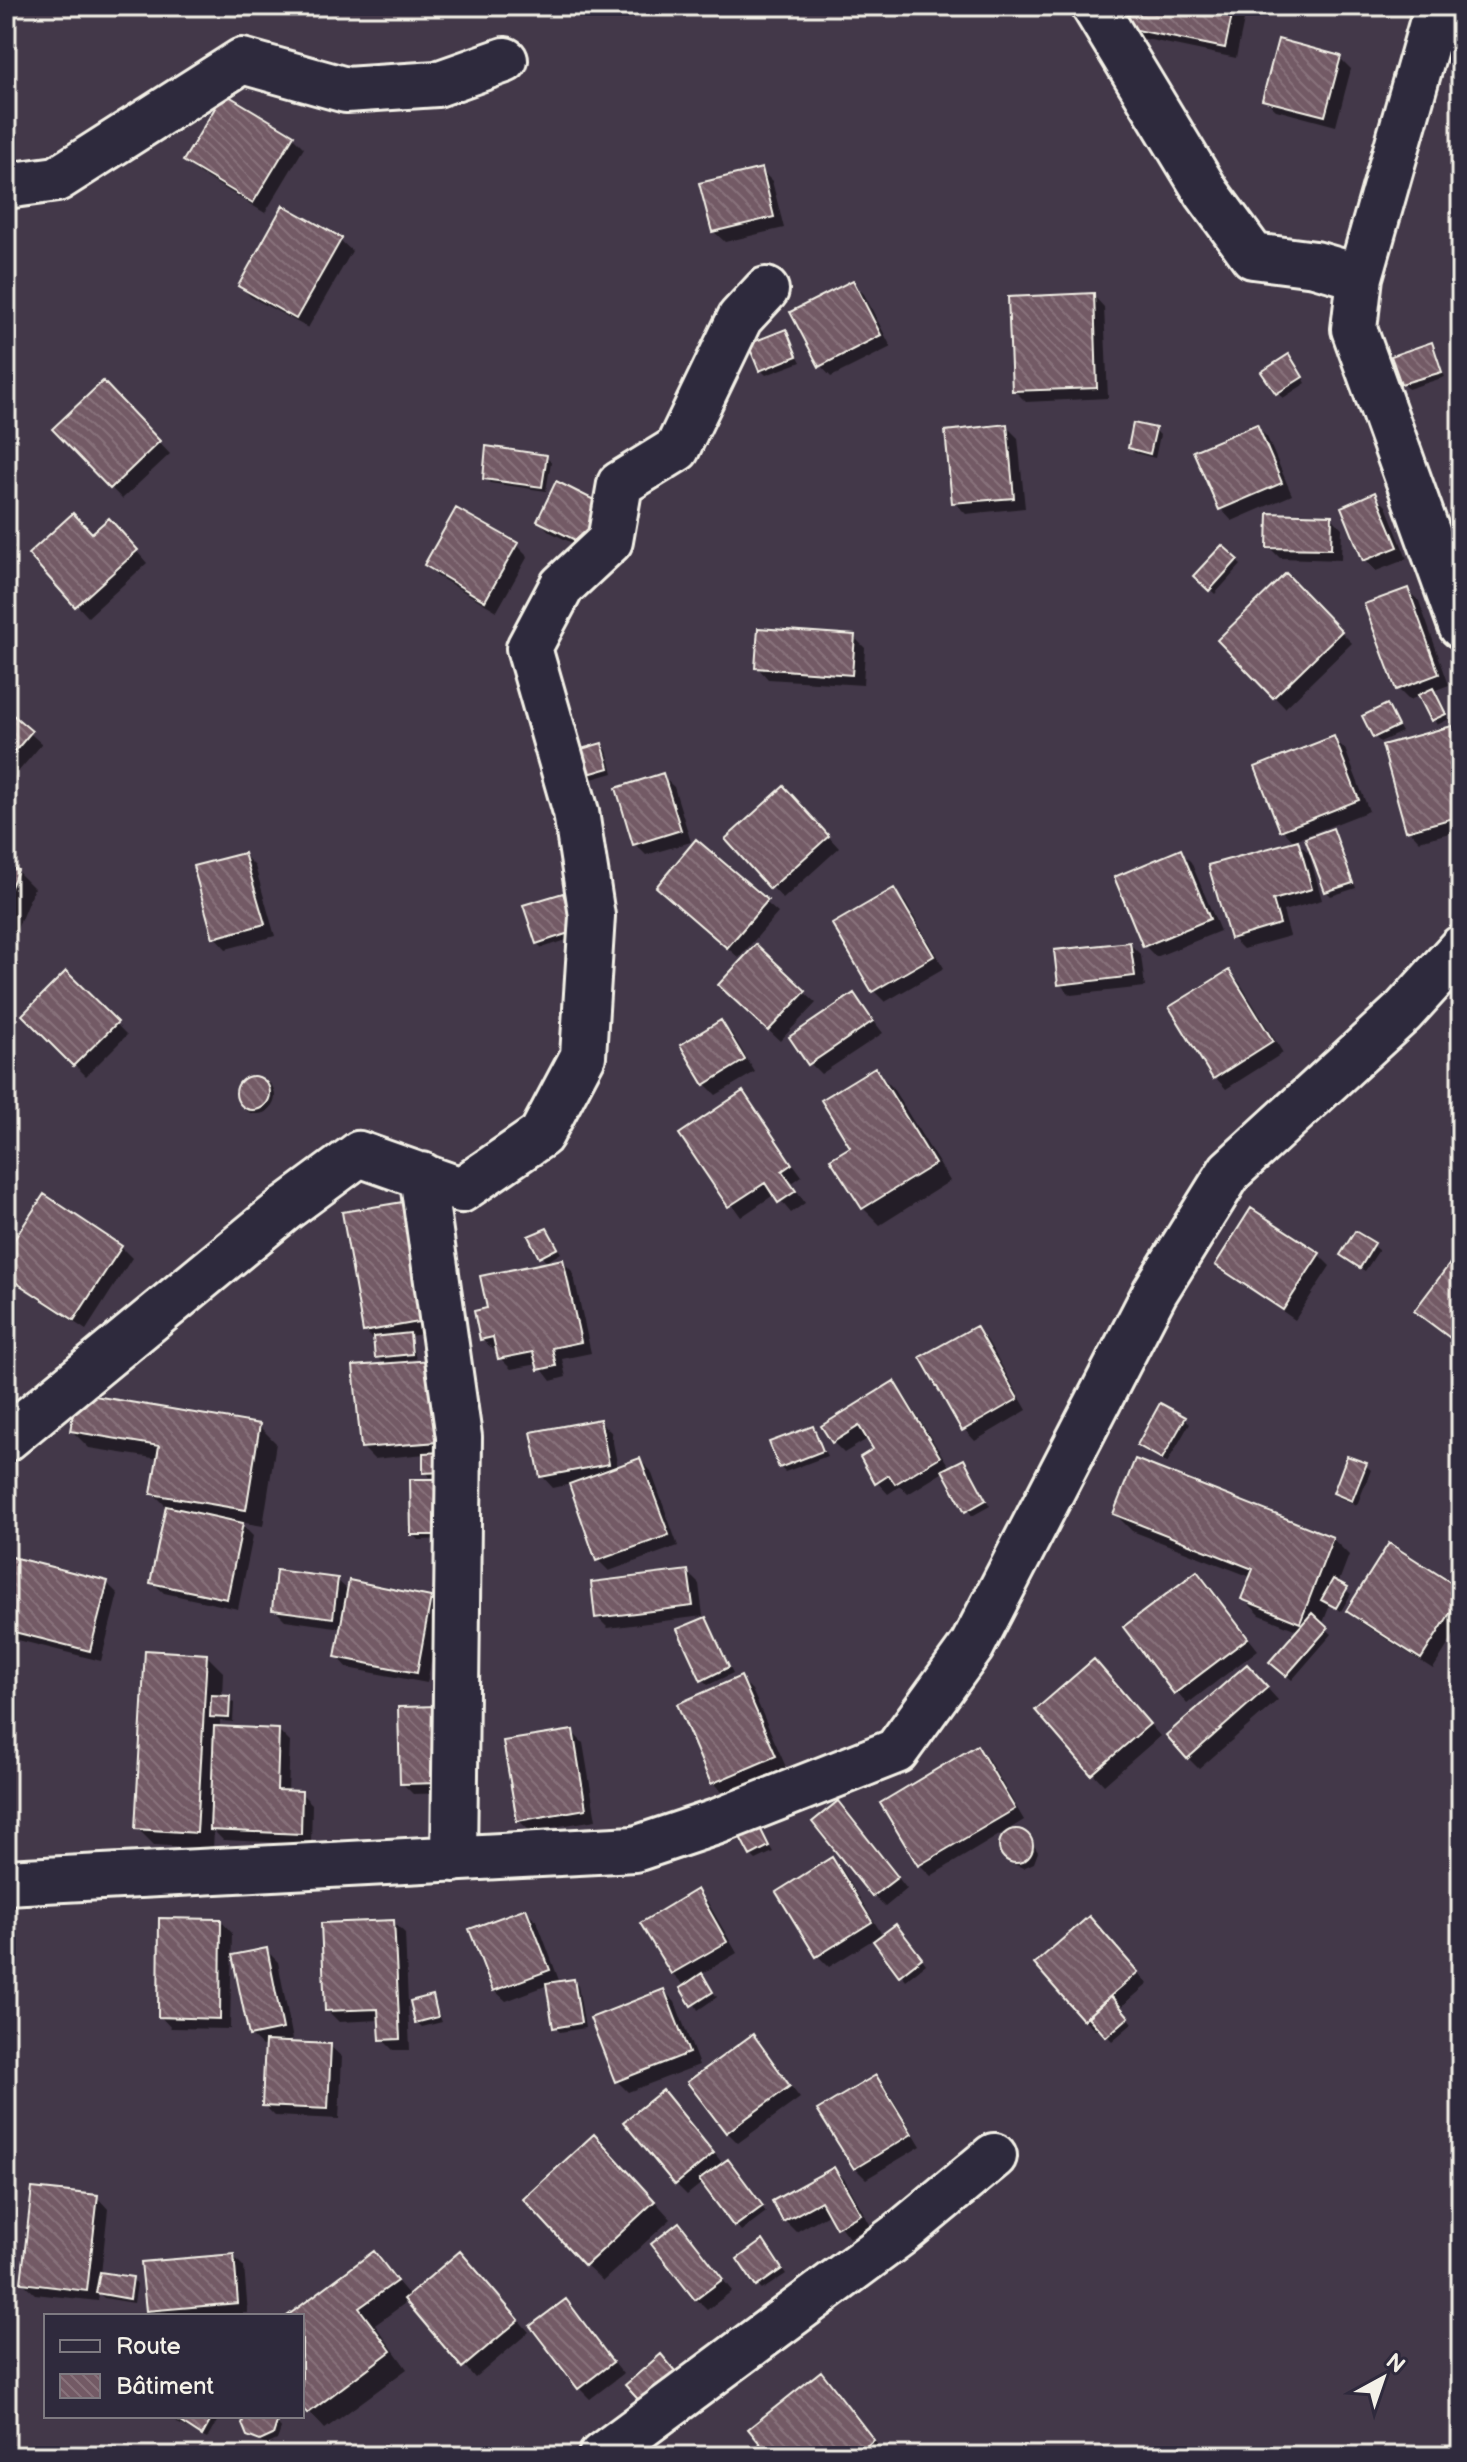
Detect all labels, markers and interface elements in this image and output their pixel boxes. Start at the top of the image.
legend [44,2314,304,2418]
text: Route [116,2332,181,2361]
north arrow [1343,2338,1423,2418]
text: N [1380,2348,1410,2379]
text: Bâtiment [116,2372,215,2401]

